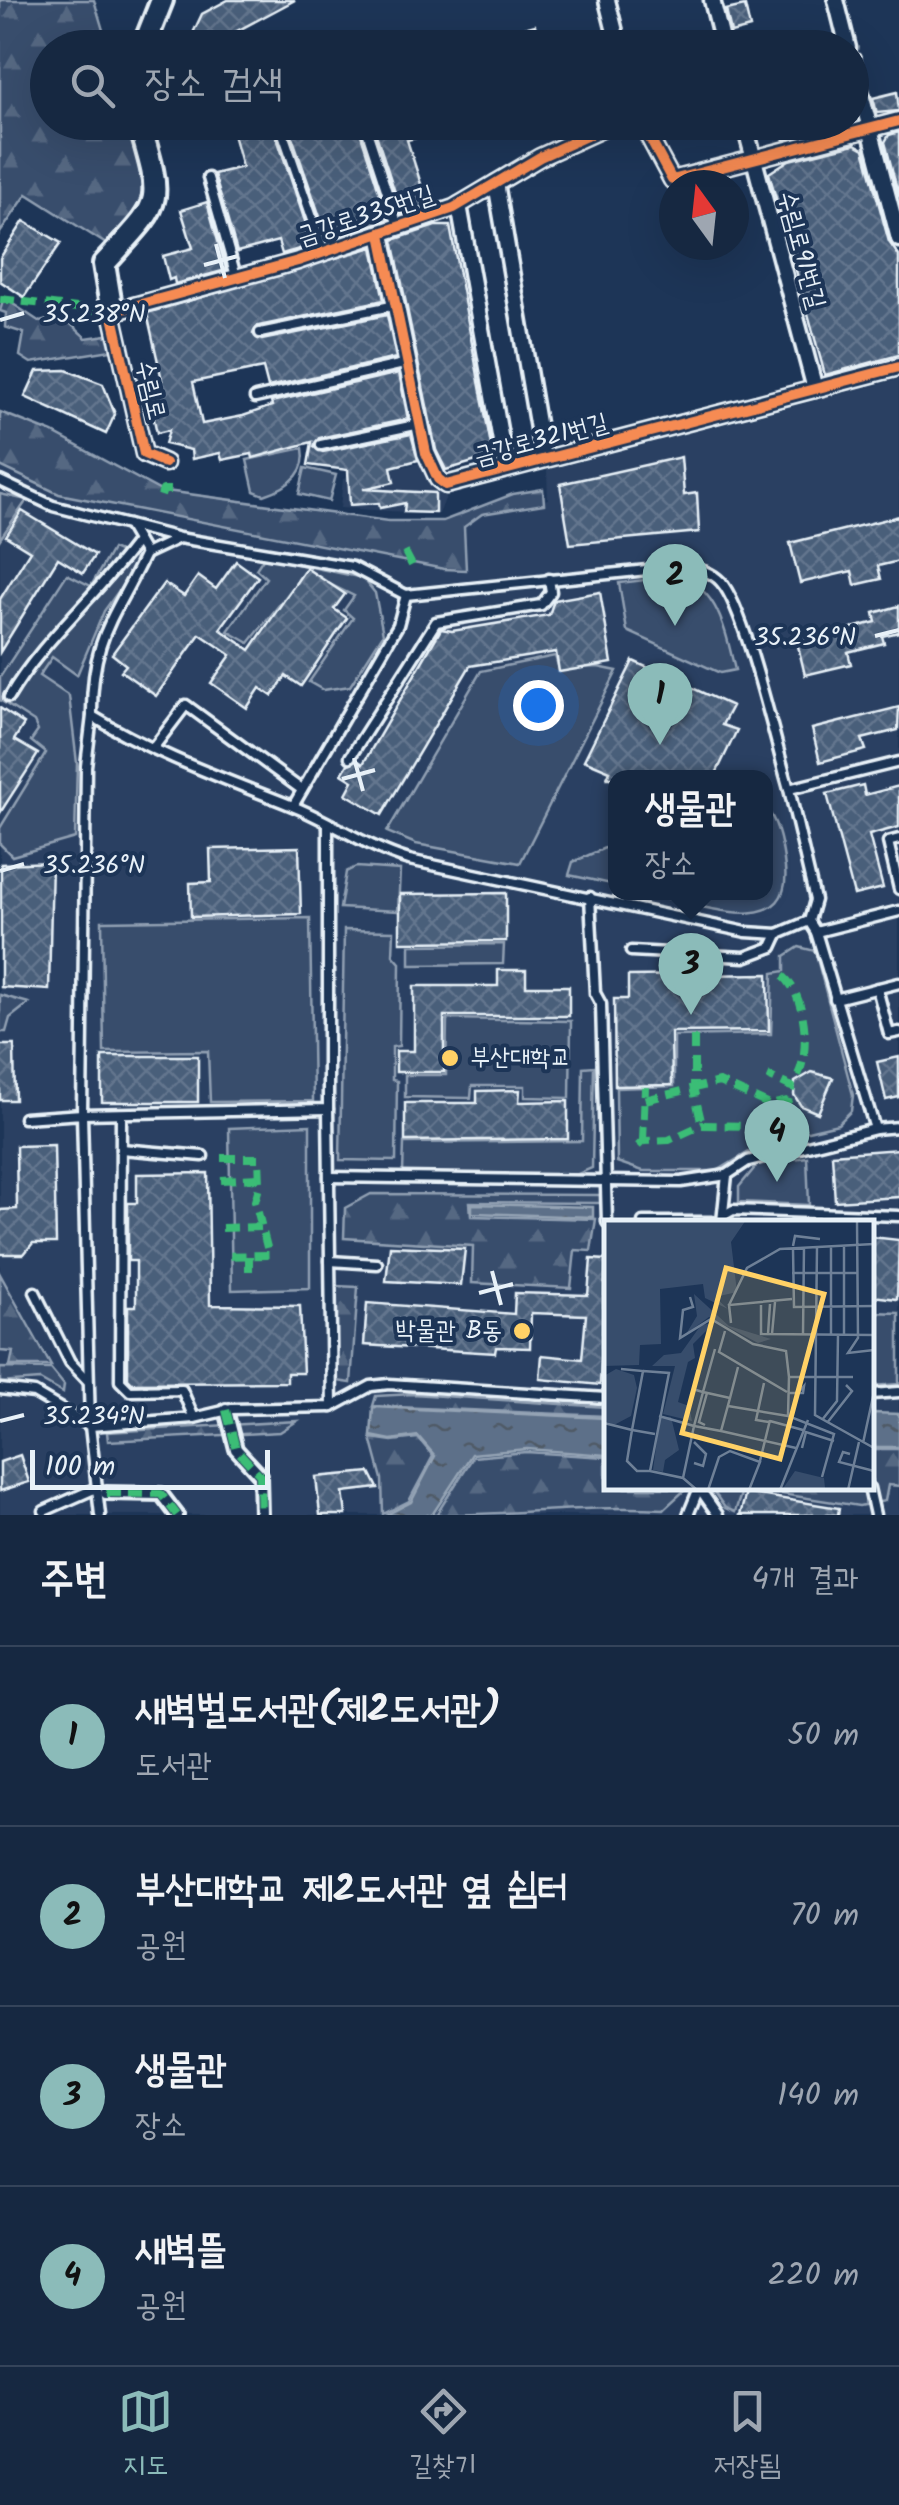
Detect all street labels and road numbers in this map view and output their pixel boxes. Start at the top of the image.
street label: 금강로335번길 [292,175,440,257]
street label: 수림로91번길 [766,187,836,313]
street label: 수림로 [124,356,176,424]
street label: 금강로321번길 [470,403,612,477]

